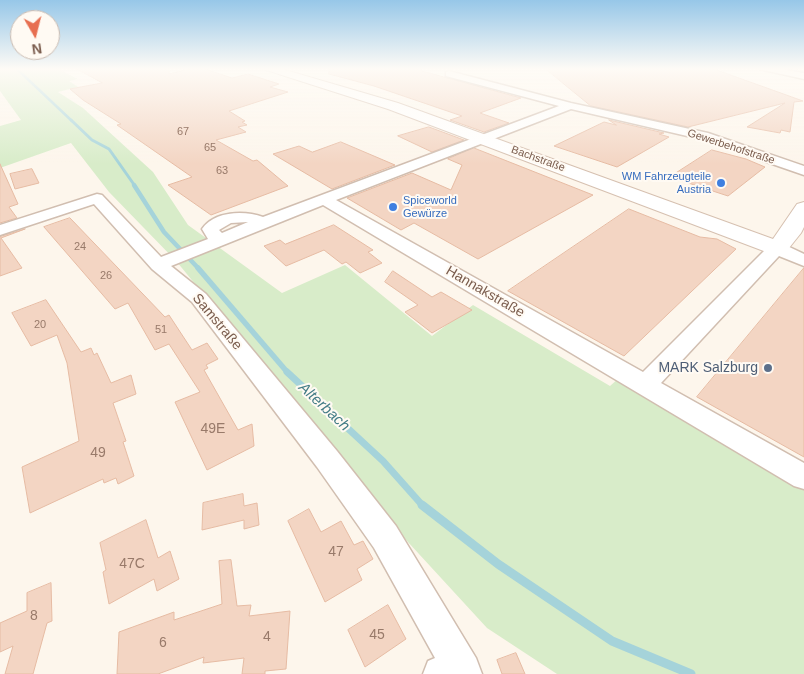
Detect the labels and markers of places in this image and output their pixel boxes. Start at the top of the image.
place label: WM Fahrzeugteile Austria [622,170,711,196]
marker: WM Fahrzeugteile Austria [715,177,727,189]
place label: Spiceworld Gewürze [403,194,457,220]
marker: Spiceworld Gewürze [387,201,399,213]
place label: MARK Salzburg [658,360,758,376]
marker: MARK Salzburg [762,362,774,374]

